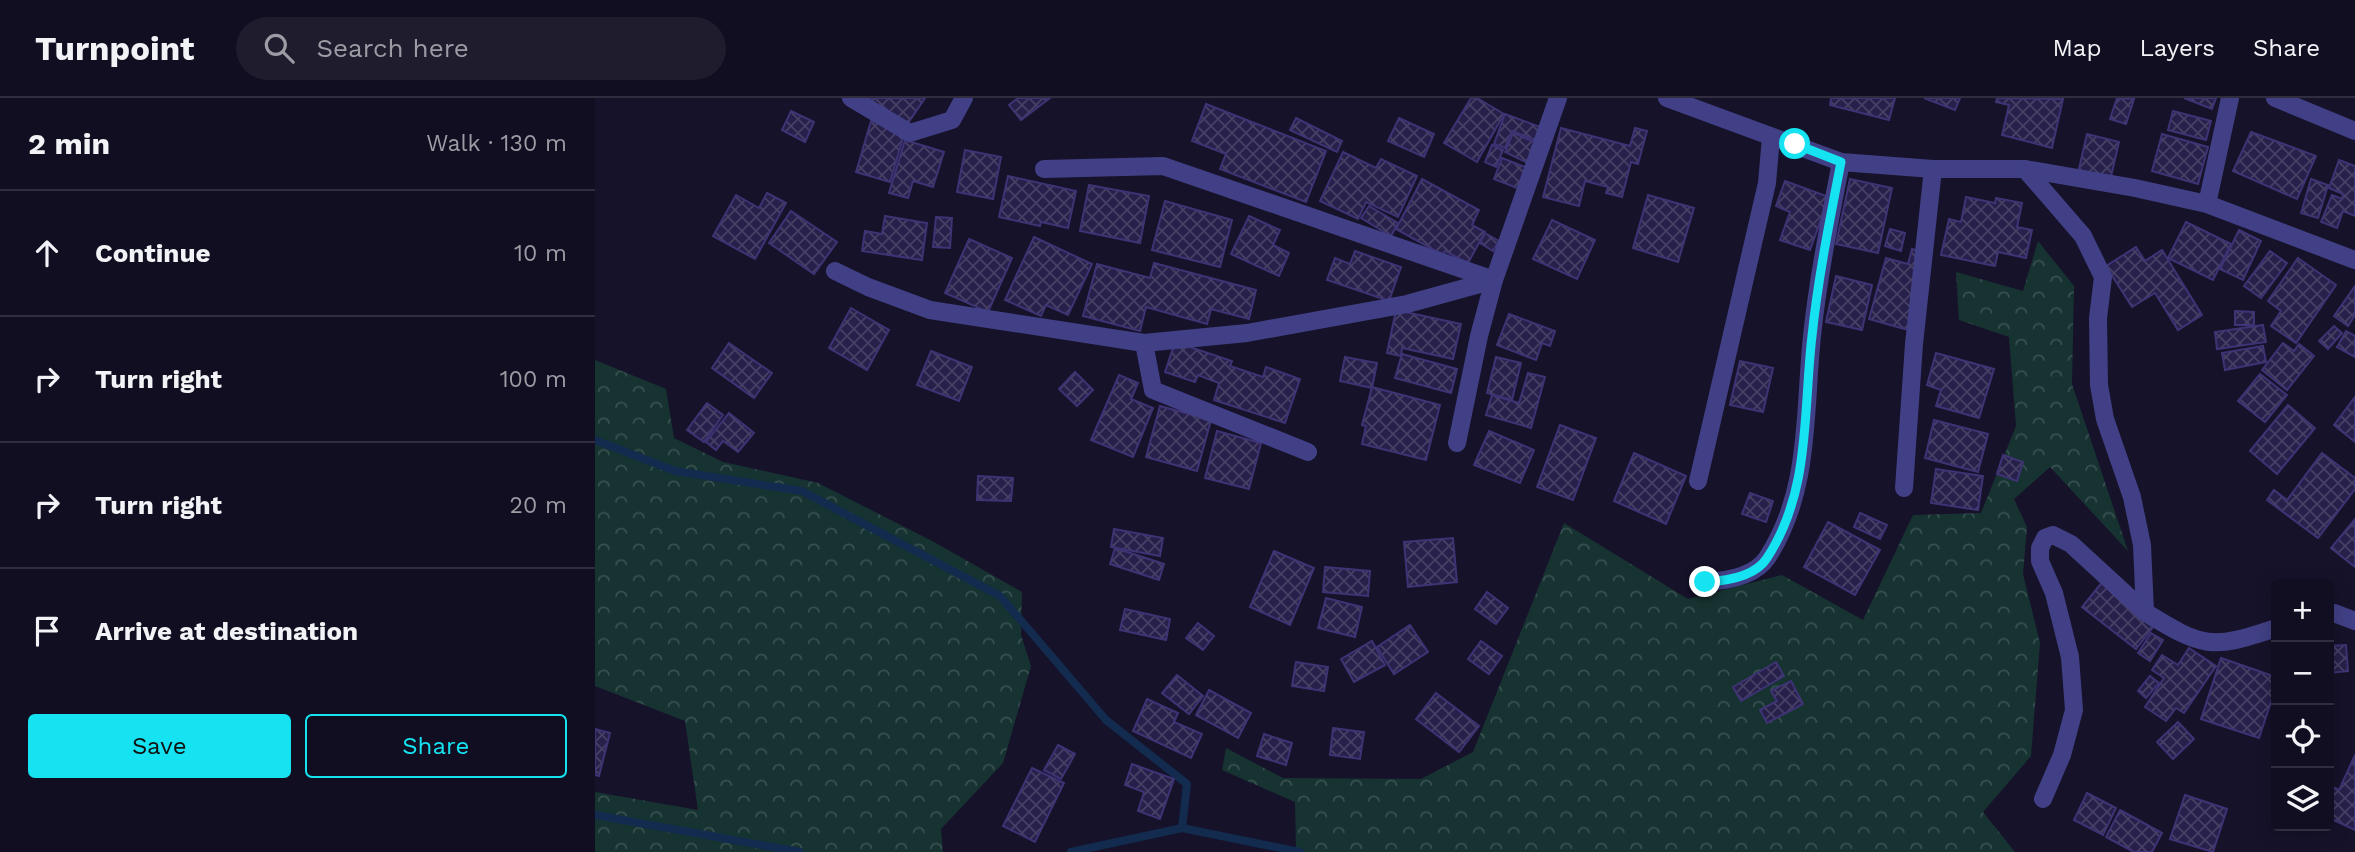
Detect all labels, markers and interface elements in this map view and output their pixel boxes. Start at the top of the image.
search box [236,17,726,80]
text: Turnpoint [35,29,194,68]
icon: search [260,29,298,67]
text: Search here [316,33,469,63]
text: Map [2053,34,2101,62]
text: Layers [2139,34,2215,62]
text: Share [2253,34,2320,62]
text: 2 min [28,126,110,161]
route start [1779,128,1810,159]
text: Walk · 130 m [426,130,567,157]
icon: ahead [28,234,66,272]
text: Continue [95,238,211,268]
text: 10 m [514,240,567,267]
icon: right [28,360,66,398]
text: Turn right [95,364,222,394]
text: 100 m [500,366,567,393]
icon: right [28,486,66,524]
text: Turn right [95,490,222,520]
text: 20 m [510,492,567,519]
route end [1689,566,1720,597]
map controls [2271,579,2334,831]
button: + [2271,579,2334,642]
icon: arrive [28,612,66,650]
text: Arrive at destination [95,616,358,646]
button: − [2271,642,2334,705]
button: locate [2271,705,2334,768]
button: Save [28,714,291,778]
button: Share [305,714,567,778]
button: layers [2271,768,2334,831]

